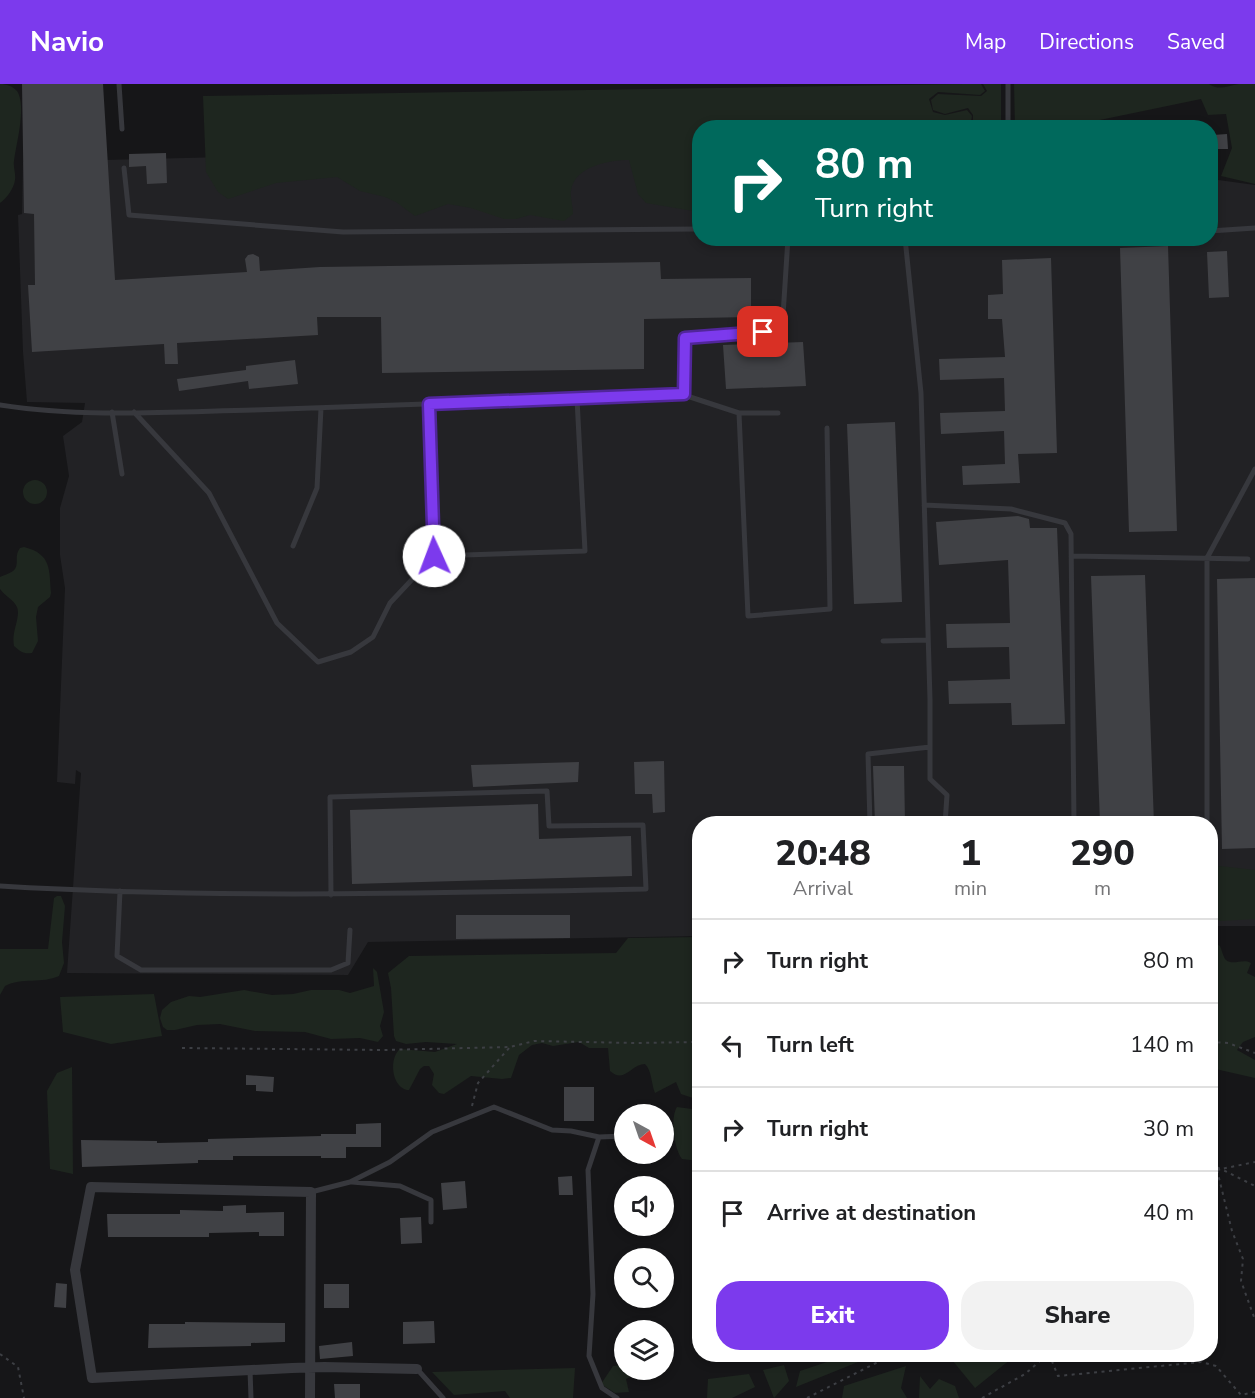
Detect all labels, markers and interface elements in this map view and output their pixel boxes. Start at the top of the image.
text: Navio [30,23,104,61]
text: Map [965,28,1006,56]
text: Directions [1039,28,1134,56]
text: Saved [1167,28,1225,56]
text: 80 m [815,136,914,193]
icon: right [716,144,794,222]
text: Turn right [815,190,933,227]
pin [737,306,788,357]
icon: arrive [746,315,779,348]
position arrow [402,524,466,588]
text: 20:48 [775,829,871,878]
text: 1 [960,829,981,878]
text: 290 [1070,829,1135,878]
text: Arrival [793,875,853,902]
text: min [954,875,987,902]
text: m [1094,875,1111,902]
icon: right [716,945,749,978]
text: Turn right [767,946,868,976]
text: 80 m [1143,946,1194,976]
icon: left [716,1029,749,1062]
text: Turn left [767,1030,854,1060]
text: 140 m [1130,1030,1194,1060]
north arrow [614,1104,674,1164]
map controls [614,1104,674,1380]
icon: right [716,1113,749,1146]
text: Turn right [767,1114,868,1144]
text: 30 m [1143,1114,1194,1144]
button: sound [614,1176,674,1236]
icon: arrive [716,1197,749,1230]
text: Arrive at destination [767,1198,976,1228]
text: 40 m [1143,1198,1194,1228]
button: search [614,1248,674,1308]
button: Exit [716,1281,949,1350]
button: Share [961,1281,1194,1350]
button: layers [614,1320,674,1380]

